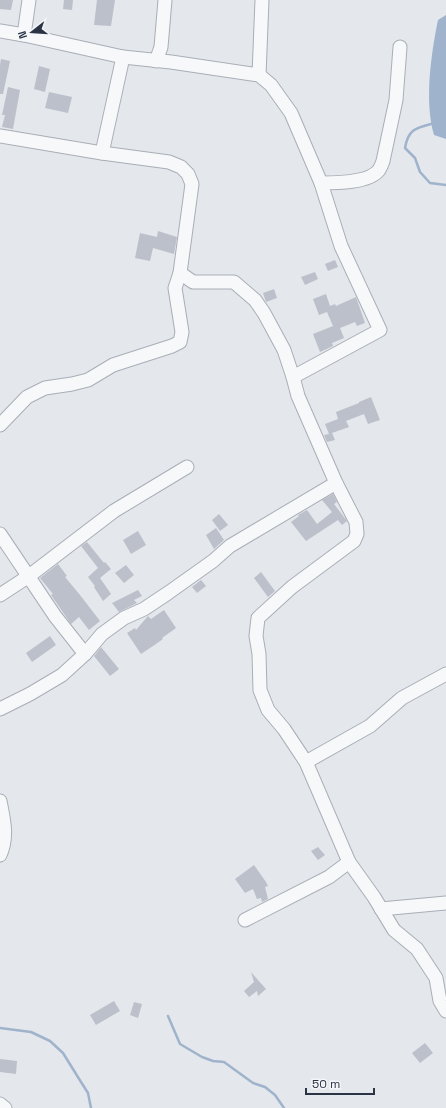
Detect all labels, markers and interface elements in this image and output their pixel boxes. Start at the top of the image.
north arrow [12,12,52,52]
text: N [15,29,30,40]
scale bar [306,1070,374,1096]
text: 50 m [312,1076,340,1092]

